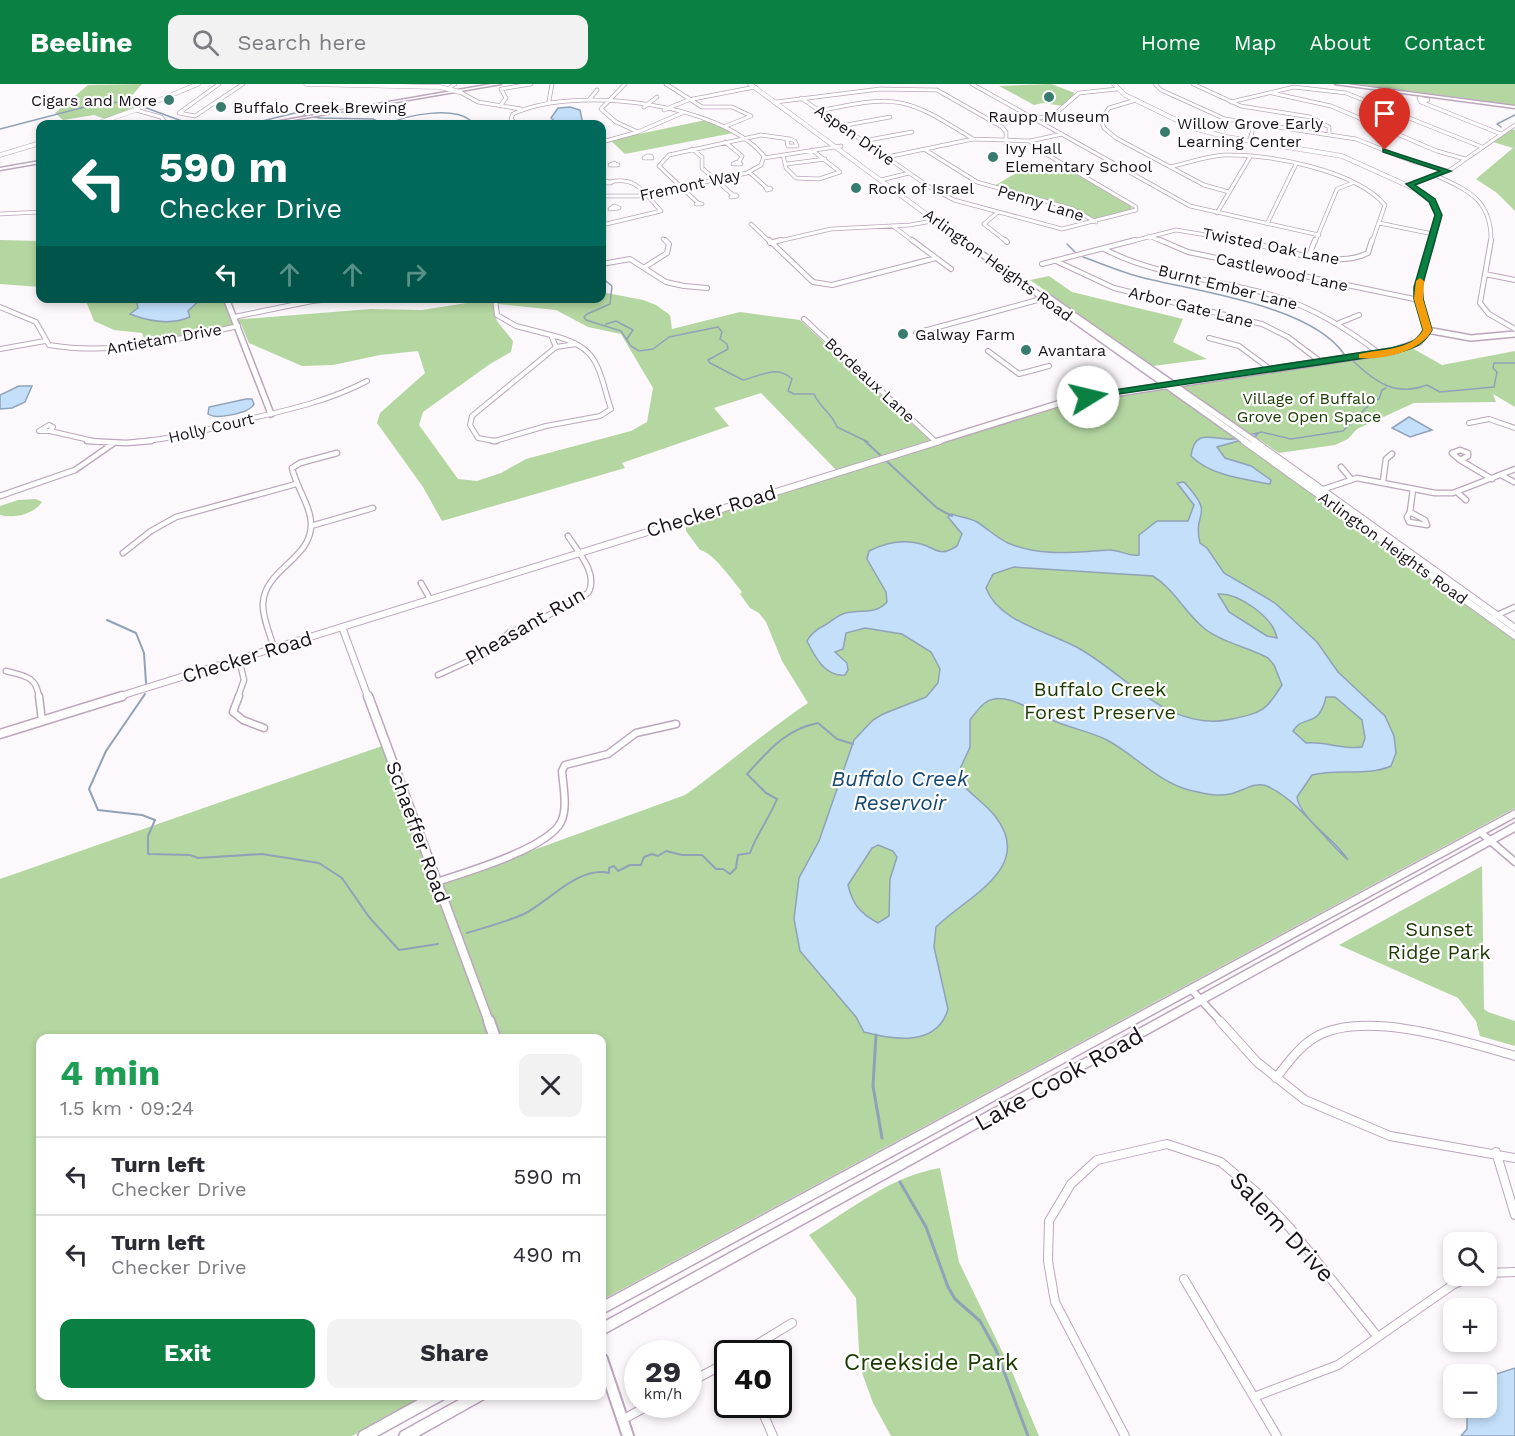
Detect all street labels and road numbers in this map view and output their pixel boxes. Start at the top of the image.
street label: Aspen Drive [811,100,899,170]
street label: Fremont Way [638,165,743,205]
street label: Penny Lane [995,181,1087,225]
street label: Arlington Heights Road [920,205,1076,325]
street label: Twisted Oak Lane [1201,223,1341,269]
street label: Castlewood Lane [1214,249,1350,295]
street label: Burnt Ember Lane [1156,260,1300,314]
street label: Arbor Gate Lane [1127,282,1255,332]
street label: Antietam Drive [105,320,223,358]
street label: Bordeaux Lane [821,334,919,426]
street label: Holly Court [166,409,256,447]
street label: Checker Road [643,480,779,542]
street label: Arlington Heights Road [1315,488,1471,608]
street label: Pheasant Run [461,582,589,670]
street label: Checker Road [179,626,315,688]
street label: Schaeffer Road [381,758,455,906]
street label: Lake Cook Road [970,1021,1148,1137]
street label: Salem Drive [1224,1166,1340,1288]

